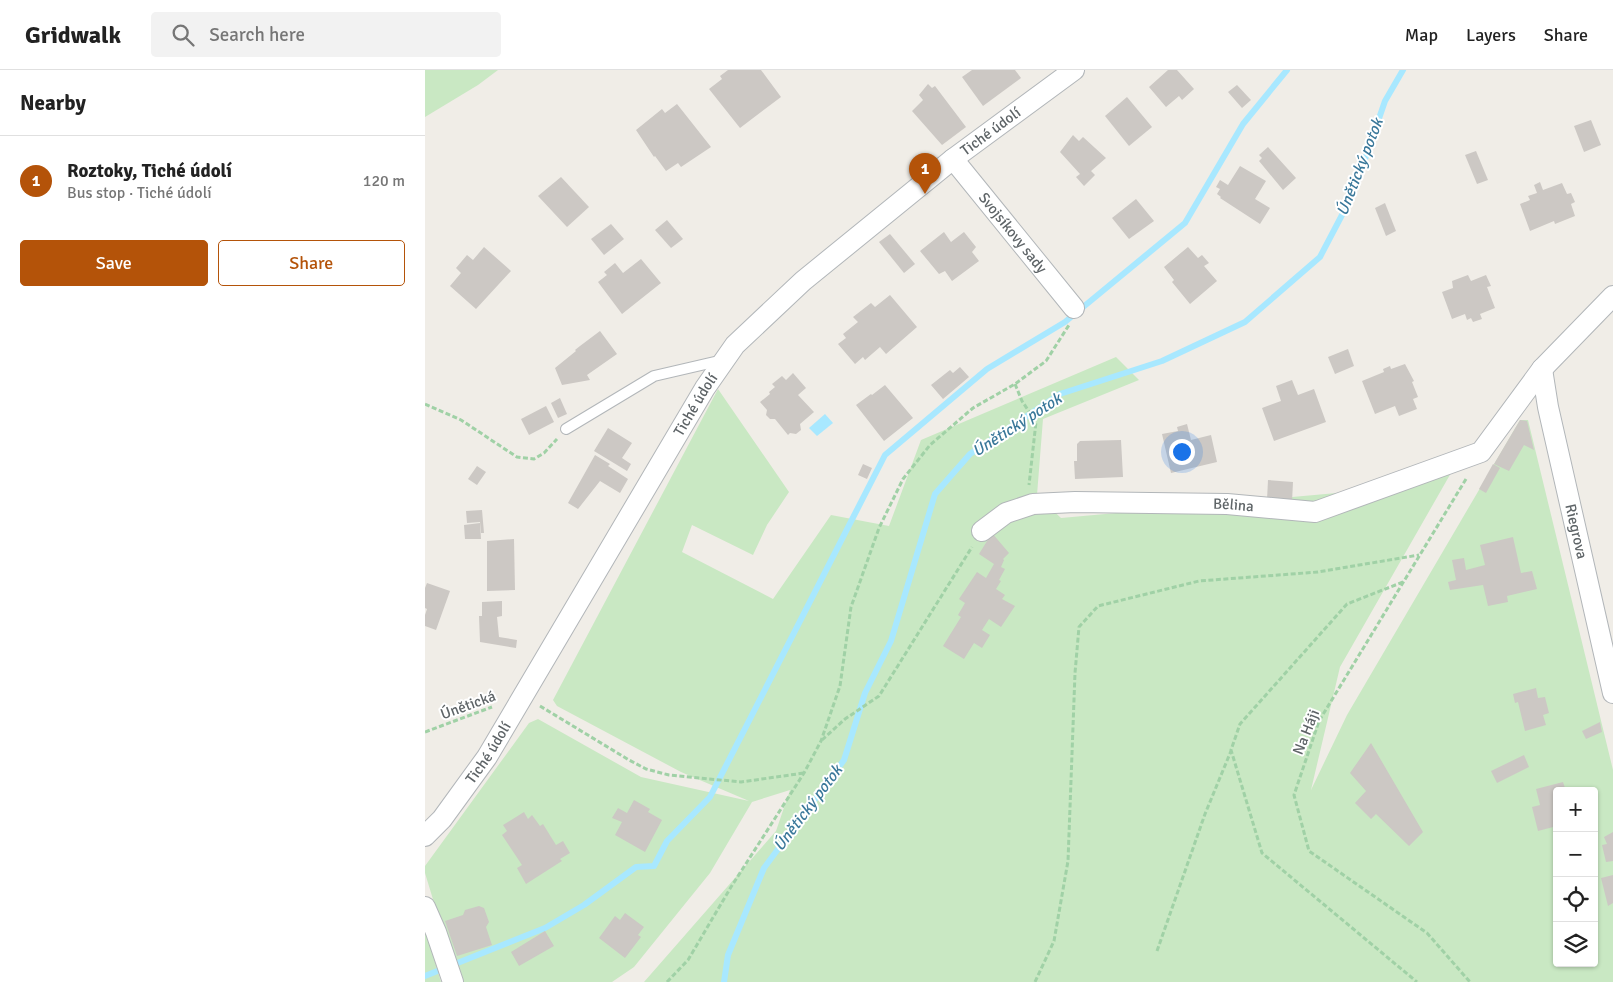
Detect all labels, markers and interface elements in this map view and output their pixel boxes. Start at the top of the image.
search box [151,12,501,57]
text: Gridwalk [25,20,121,50]
icon: search [169,21,197,49]
text: Search here [209,23,305,47]
text: Map [1405,24,1438,46]
text: Layers [1466,24,1516,46]
text: Share [1544,24,1588,46]
text: Nearby [20,90,86,116]
street label: Tiché údolí [957,103,1024,159]
water label: Únětický potok [1332,114,1388,218]
pin: 1 [909,153,941,194]
text: Roztoky, Tiché údolí [67,159,232,183]
text: 1 [32,171,40,191]
text: 120 m [363,171,405,191]
text: Bus stop · Tiché údolí [67,183,212,203]
street label: Svojsíkovy sady [975,189,1051,277]
button: Save [20,240,208,286]
button: Share [218,240,405,286]
street label: Tiché údolí [670,370,721,439]
water label: Únětický potok [969,388,1067,461]
your location [1169,439,1195,465]
street label: Bělina [1213,495,1255,515]
street label: Riegrova [1561,502,1591,561]
street label: Únětická [438,686,498,723]
street label: Na Háji [1289,707,1323,757]
street label: Tiché údolí [462,719,515,787]
water label: Únětický potok [769,759,848,855]
map controls [1553,787,1598,967]
button: + [1553,787,1598,832]
button: − [1553,832,1598,877]
button: locate [1553,877,1598,922]
button: layers [1553,922,1598,967]

